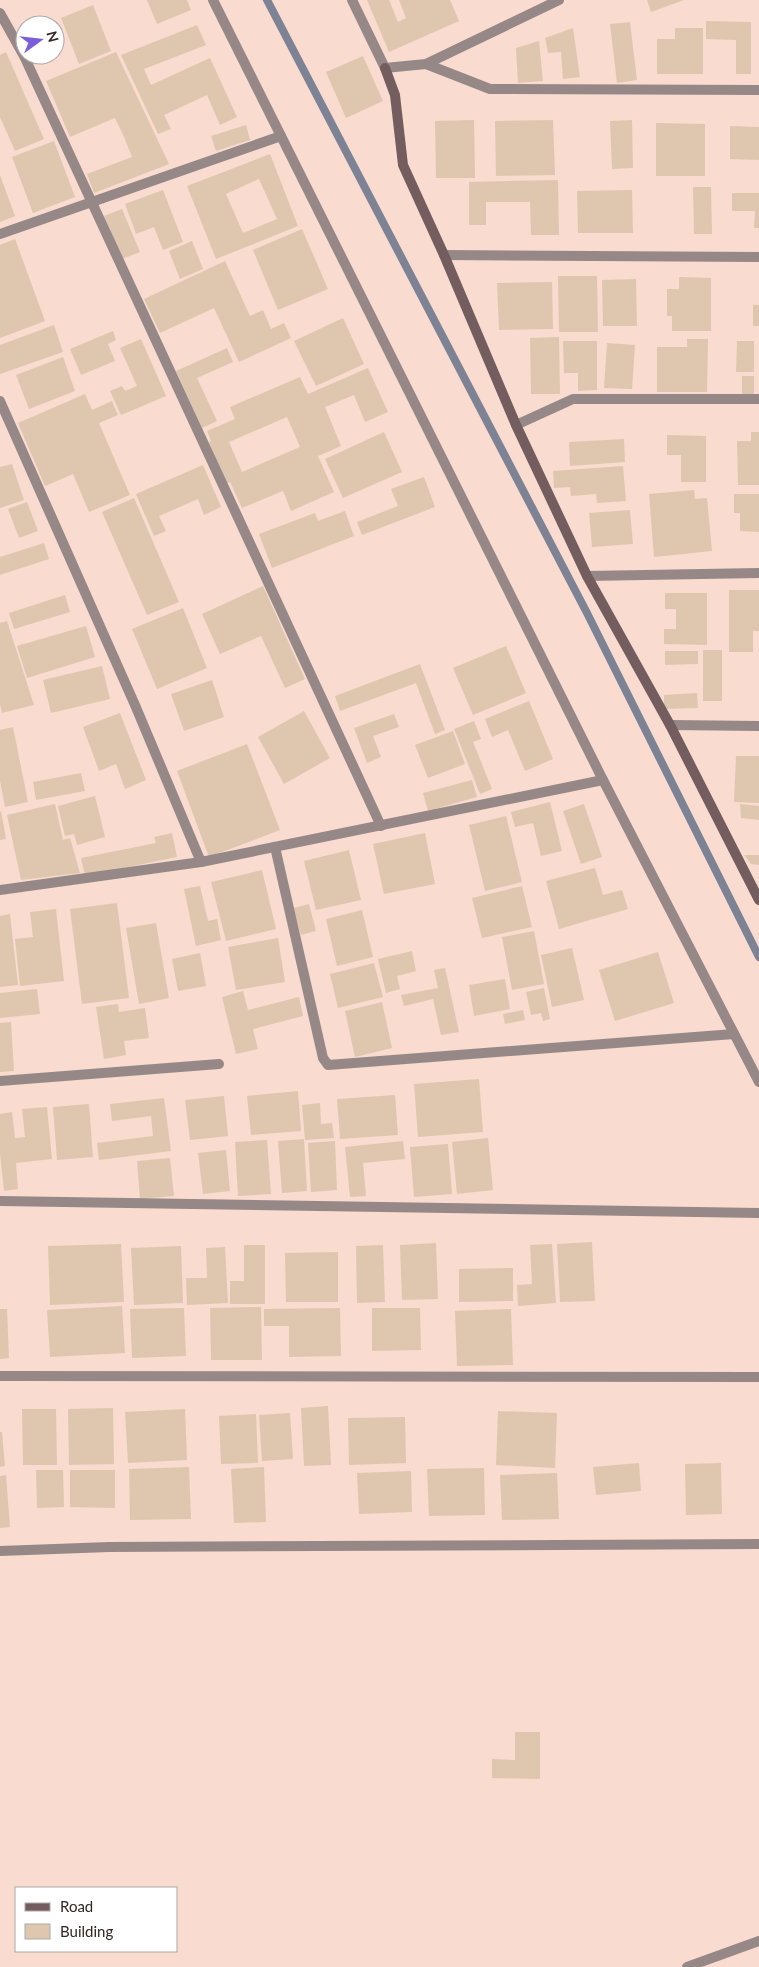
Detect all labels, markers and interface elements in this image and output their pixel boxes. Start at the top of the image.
north arrow [15,15,65,65]
text: N [43,29,63,44]
legend [15,1887,178,1952]
text: Road [60,1897,93,1915]
text: Building [60,1922,113,1940]

